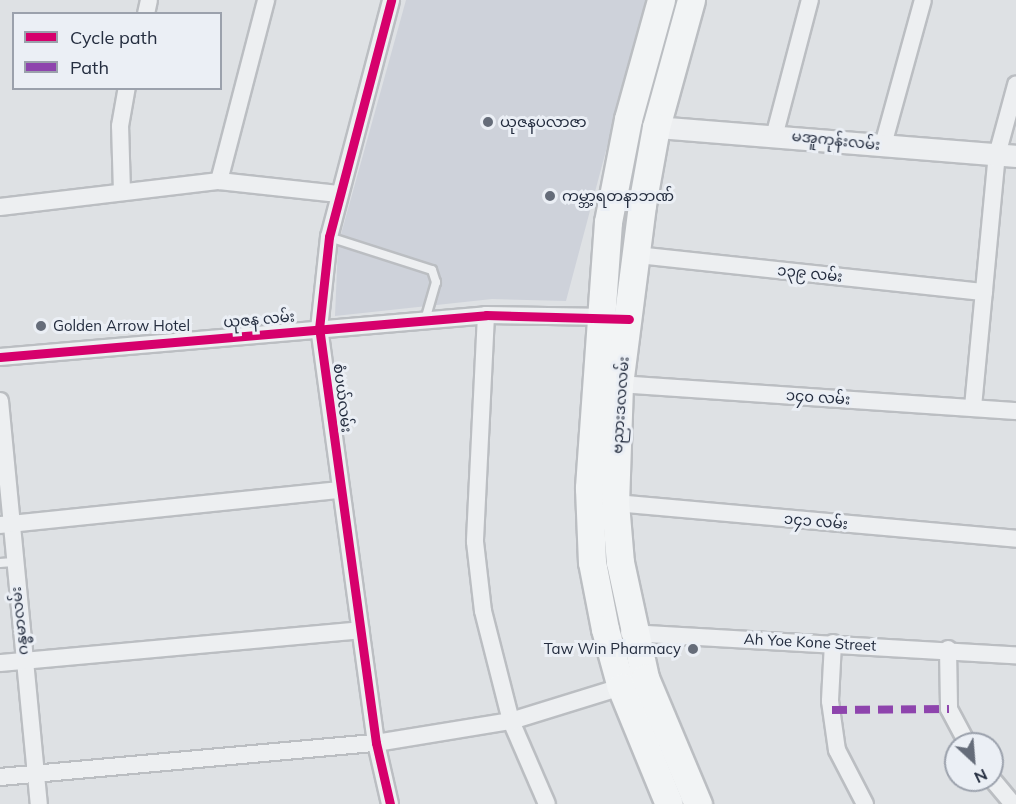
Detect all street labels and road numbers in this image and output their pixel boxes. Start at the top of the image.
street label: မအူကုန်းလမ်း [791,126,881,154]
street label: ၁၃၉ လမ်း [776,261,844,285]
street label: ယုဇန လမ်း [222,307,296,331]
street label: ဗညားဒလလမ်း [608,356,632,454]
street label: စံပယ်လမ်း [330,362,356,434]
street label: ၁၄၀ လမ်း [785,386,851,408]
street label: ၁၄၁ လမ်း [783,509,849,533]
street label: ဂန္ဓမာလမ်း [6,586,32,656]
street label: Ah Yoe Kone Street [743,630,877,654]

